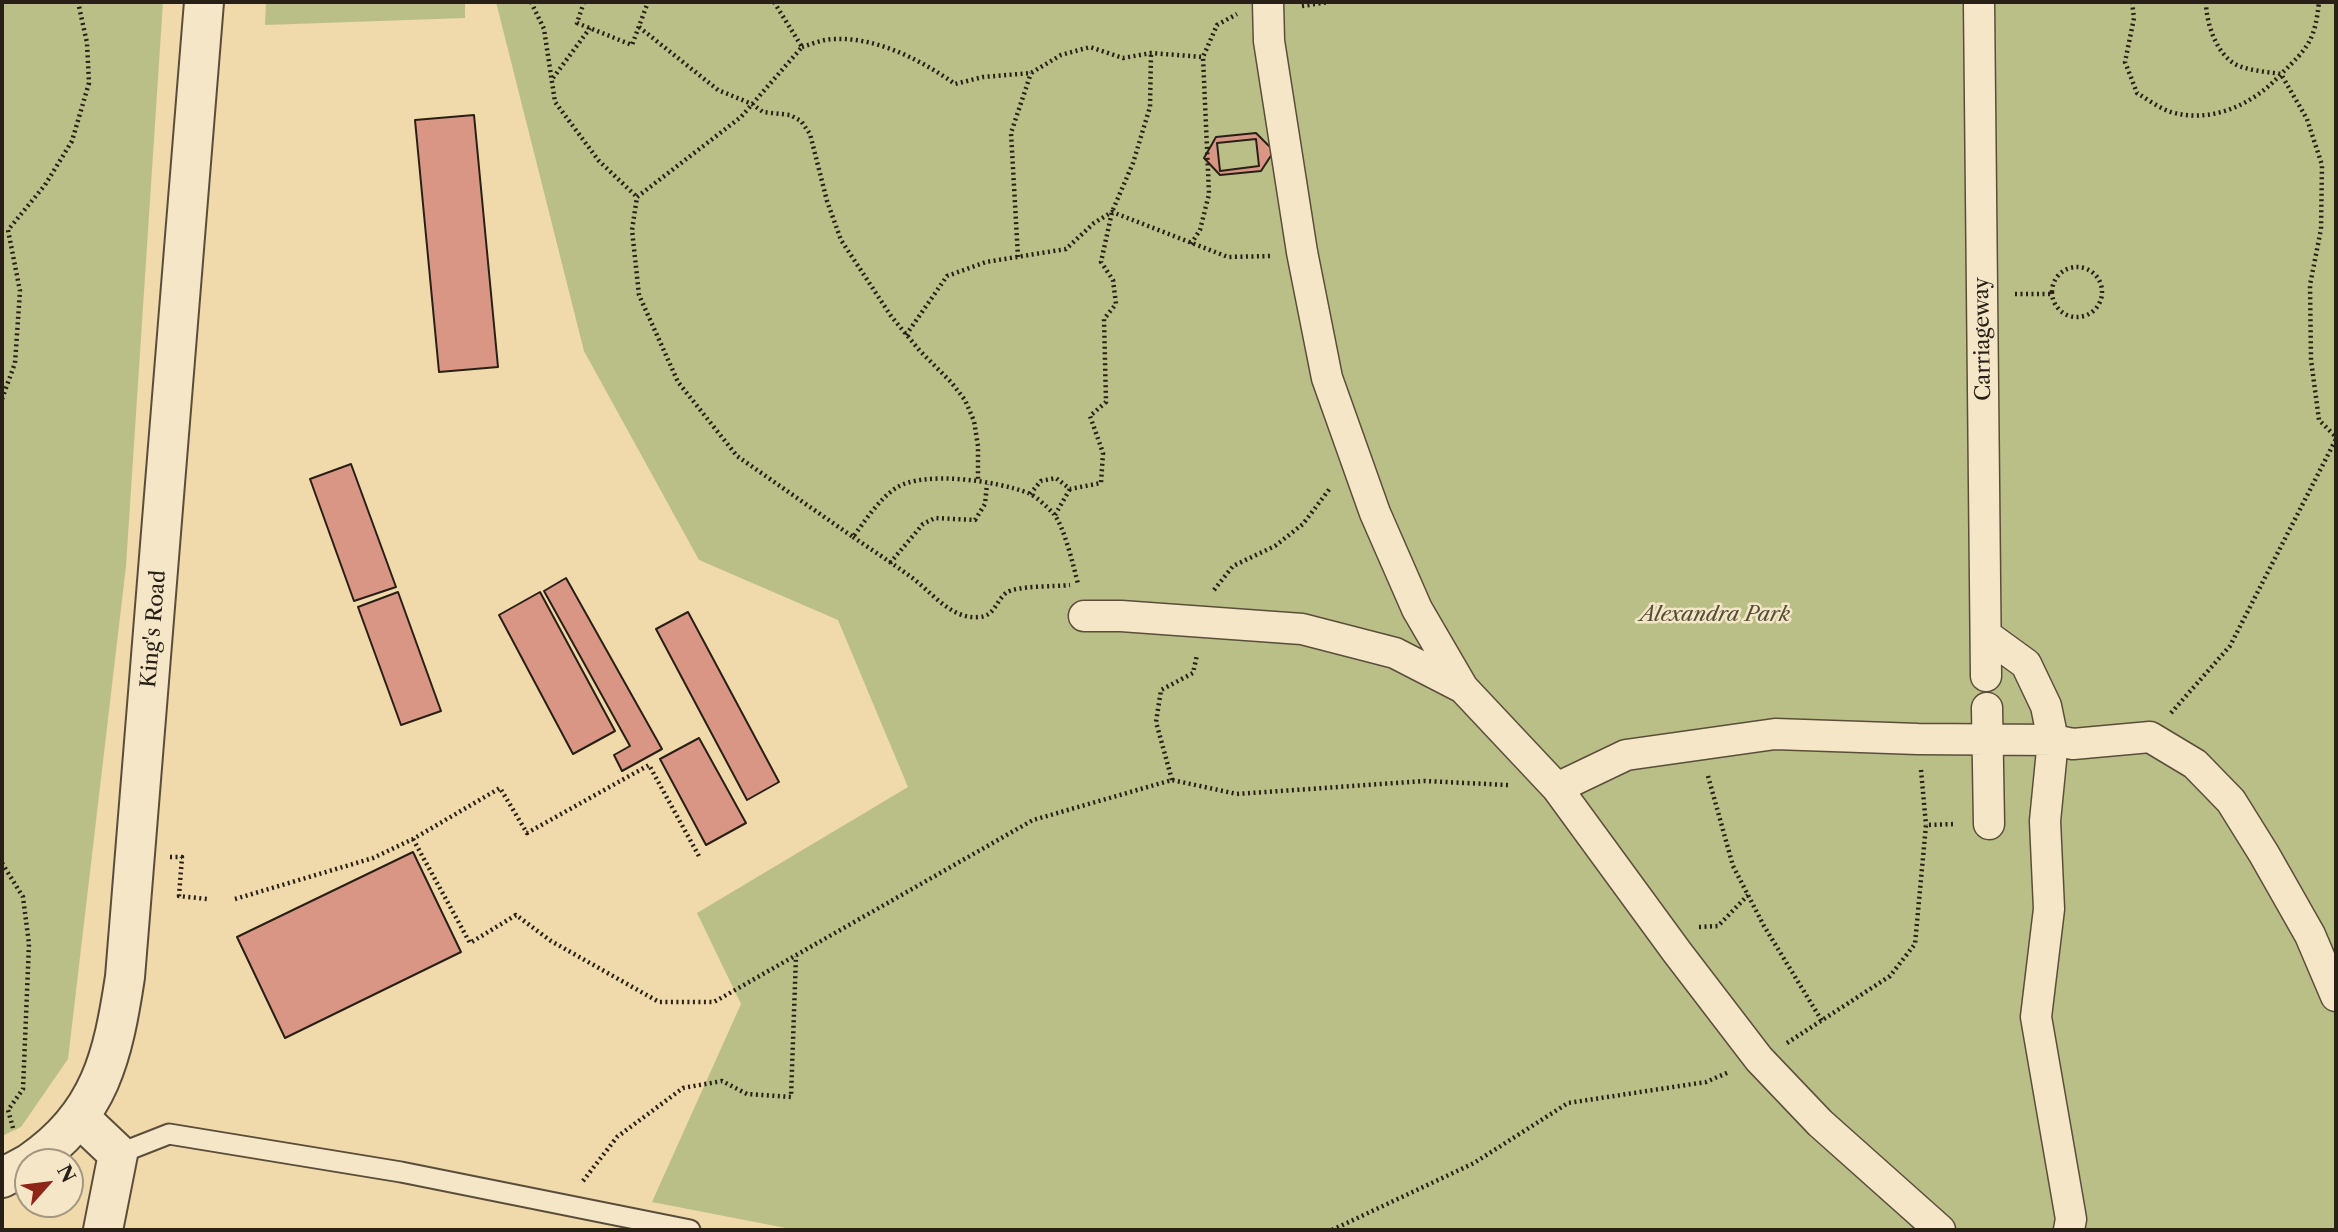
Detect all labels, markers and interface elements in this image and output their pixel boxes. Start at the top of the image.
street label: Carriageway [1969,277,1997,401]
street label: King's Road [136,569,172,689]
park label: Alexandra Park [1640,602,1790,628]
north arrow [14,1148,84,1218]
text: N [52,1161,80,1187]

